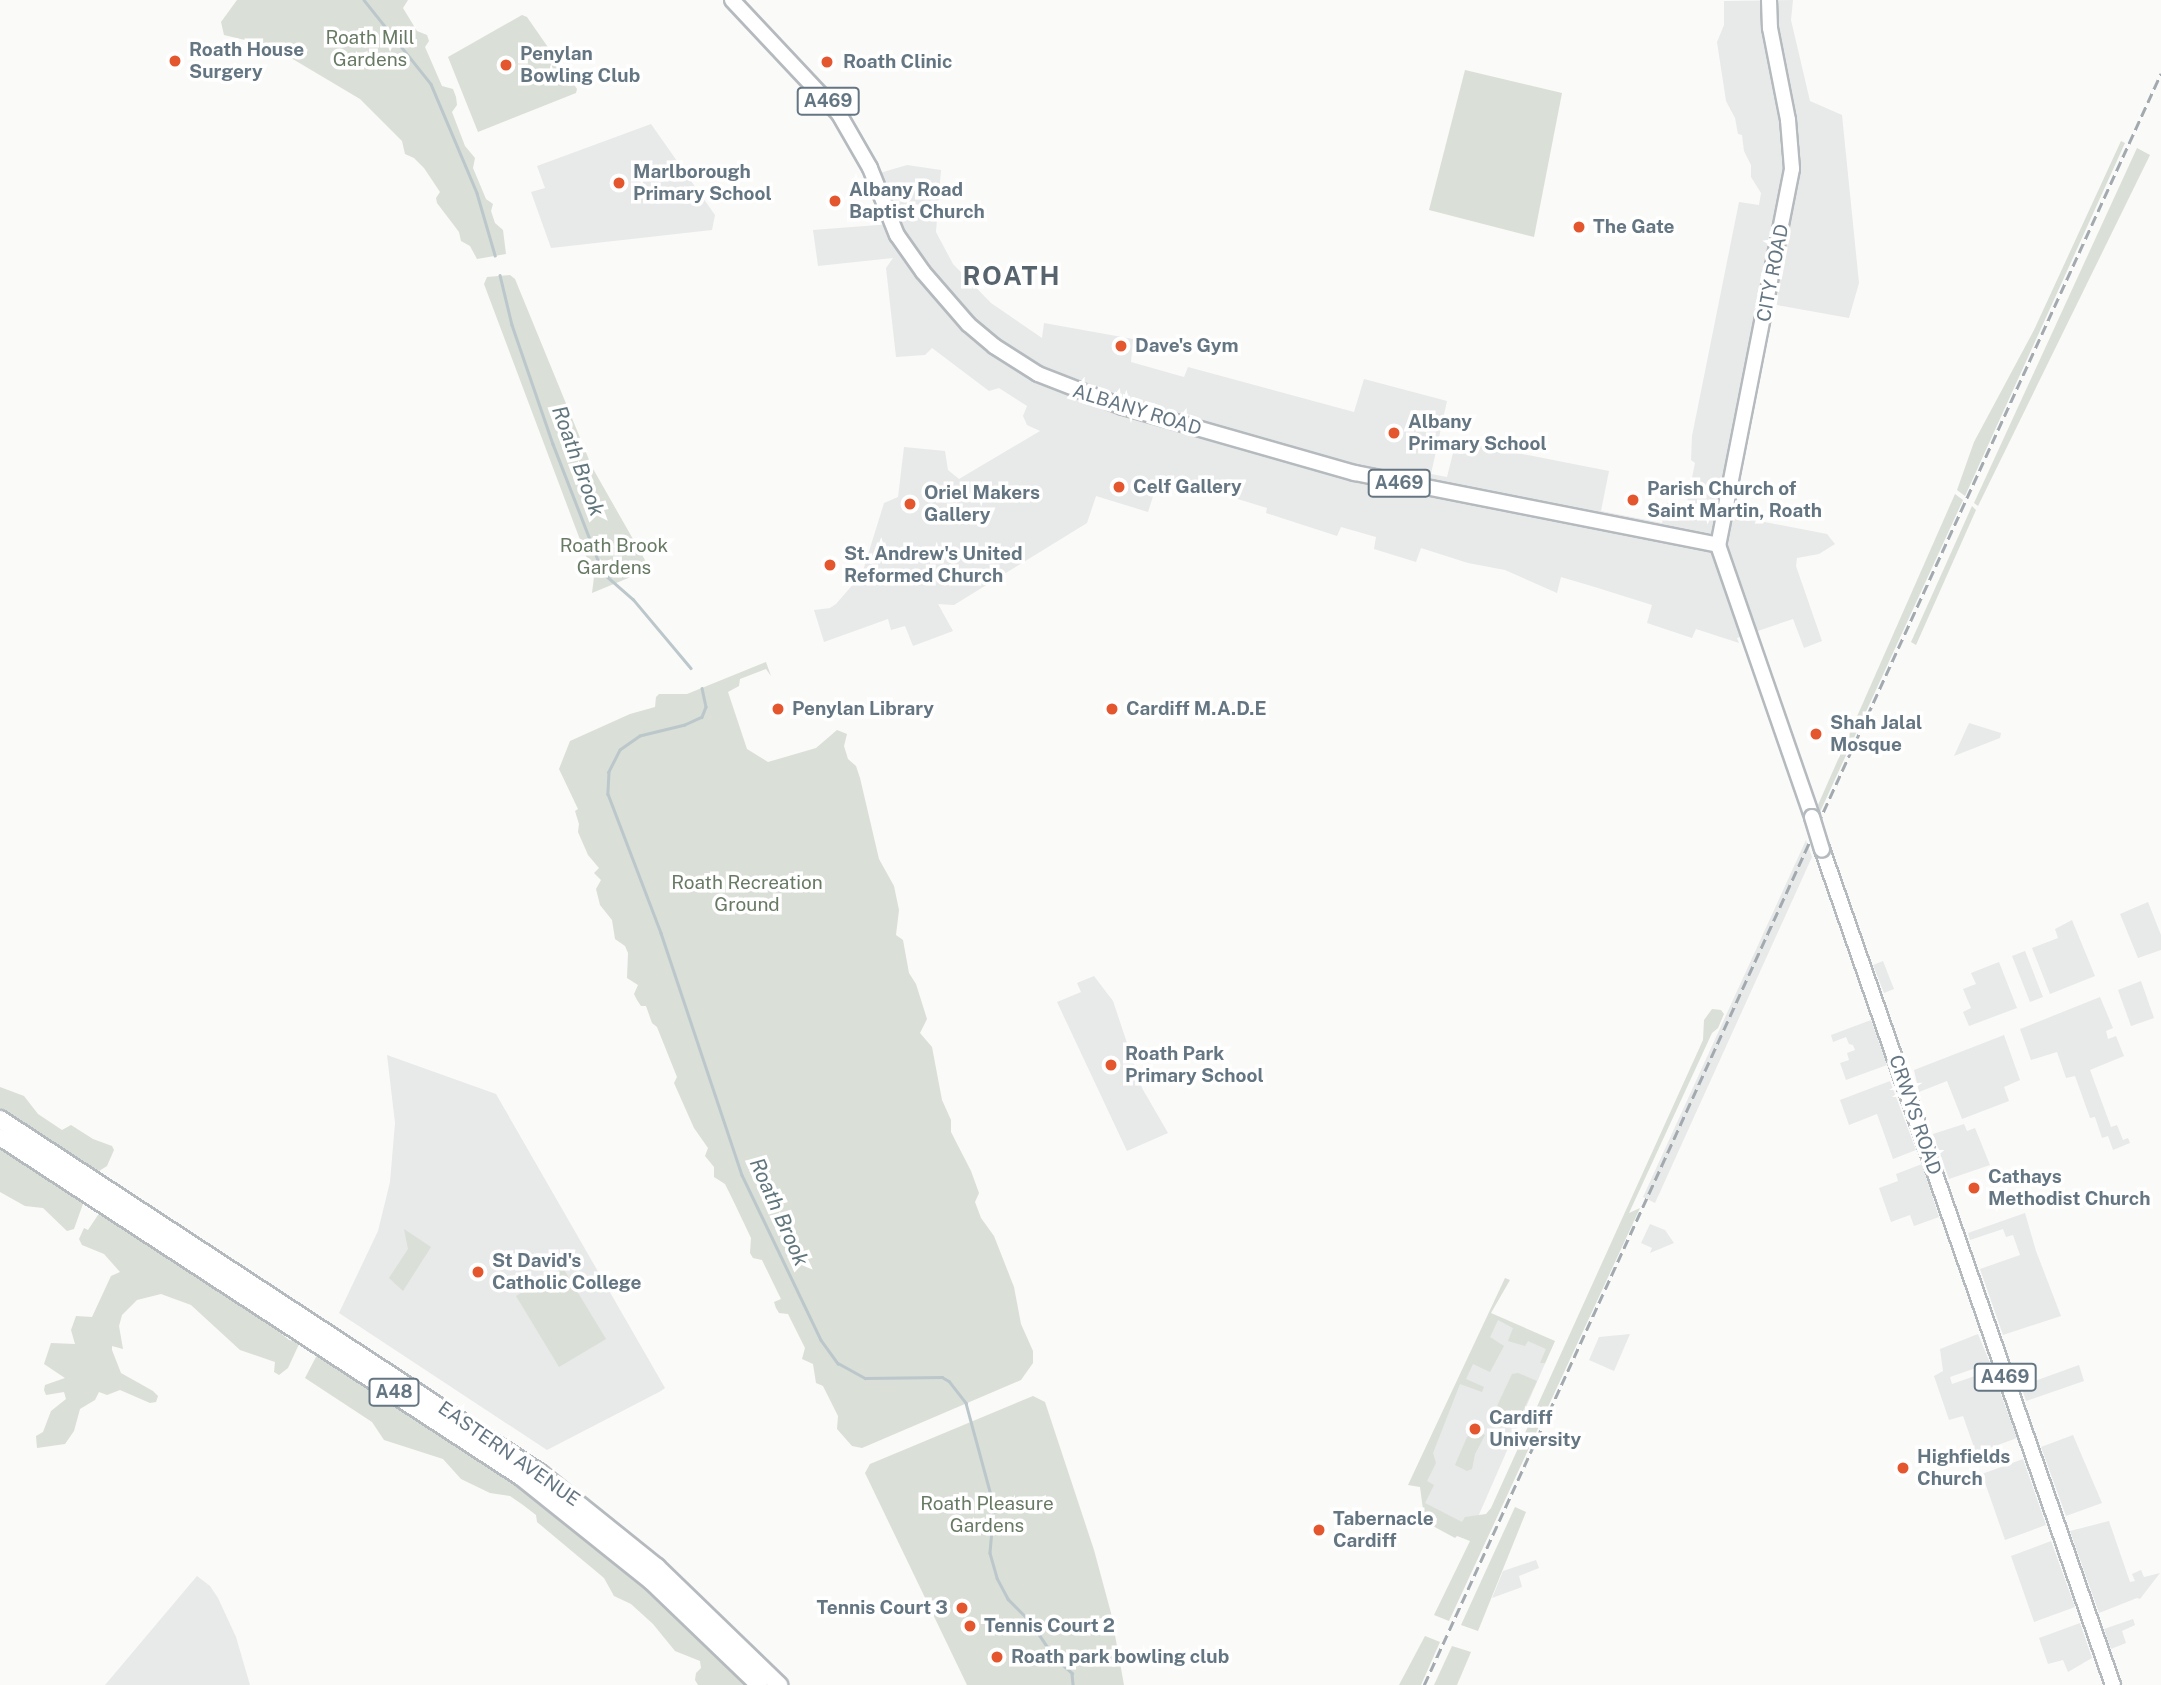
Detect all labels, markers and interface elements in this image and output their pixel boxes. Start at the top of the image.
park label: Roath Mill Gardens [325,27,415,71]
place label: Roath House Surgery [189,39,304,83]
place label: Penylan Bowling Club [520,43,640,87]
place label: Roath Clinic [843,51,952,73]
marker: Roath Clinic [817,52,837,72]
marker: Roath House Surgery [167,53,183,69]
marker: Penylan Bowling Club [498,57,514,73]
road number: A469 [796,86,860,116]
place label: Marlborough Primary School [633,161,772,205]
marker: Marlborough Primary School [611,175,627,191]
place label: Albany Road Baptist Church [849,179,985,223]
marker: Albany Road Baptist Church [827,193,843,209]
place label: The Gate [1593,216,1675,238]
marker: The Gate [1571,219,1587,235]
street label: CITY ROAD [1752,222,1794,324]
district label: ROATH [963,260,1061,292]
place label: Dave's Gym [1135,335,1239,357]
marker: Dave's Gym [1113,338,1129,354]
street label: ALBANY ROAD [1070,380,1204,440]
water label: Roath Brook [546,402,610,520]
place label: Albany Primary School [1408,411,1547,455]
marker: Albany Primary School [1386,425,1402,441]
road number: A469 [1368,468,1430,498]
place label: Celf Gallery [1133,476,1242,498]
place label: Parish Church of Saint Martin, Roath [1647,478,1822,522]
marker: Celf Gallery [1111,479,1127,495]
place label: Oriel Makers Gallery [924,482,1040,526]
marker: Parish Church of Saint Martin, Roath [1625,492,1641,508]
marker: Oriel Makers Gallery [902,496,918,512]
park label: Roath Brook Gardens [560,535,668,579]
place label: St. Andrew's United Reformed Church [844,543,1023,587]
marker: St. Andrew's United Reformed Church [822,557,838,573]
place label: Penylan Library [792,698,934,720]
place label: Cardiff M.A.D.E [1126,698,1267,720]
marker: Penylan Library [770,701,786,717]
marker: Cardiff M.A.D.E [1104,701,1120,717]
place label: Shah Jalal Mosque [1830,712,1922,756]
marker: Shah Jalal Mosque [1808,726,1824,742]
park label: Roath Recreation Ground [671,872,823,916]
place label: Roath Park Primary School [1125,1043,1264,1087]
street label: CRWYS ROAD [1884,1052,1946,1178]
marker: Roath Park Primary School [1103,1057,1119,1073]
water label: Roath Brook [744,1154,814,1270]
place label: Cathays Methodist Church [1988,1166,2150,1210]
marker: Cathays Methodist Church [1966,1180,1982,1196]
place label: St David's Catholic College [492,1250,642,1294]
marker: St David's Catholic College [470,1264,486,1280]
road number: A469 [1974,1362,2036,1392]
road number: A48 [368,1378,420,1406]
street label: EASTERN AVENUE [434,1397,584,1511]
place label: Cardiff University [1489,1407,1581,1451]
marker: Cardiff University [1467,1421,1483,1437]
place label: Highfields Church [1917,1446,2010,1490]
marker: Highfields Church [1895,1460,1911,1476]
park label: Roath Pleasure Gardens [920,1493,1054,1537]
place label: Tabernacle Cardiff [1333,1508,1434,1552]
marker: Tabernacle Cardiff [1311,1522,1327,1538]
place label: Tennis Court 3 [816,1597,948,1619]
marker: Tennis Court 3 [954,1600,970,1616]
place label: Tennis Court 2 [984,1615,1115,1637]
marker: Tennis Court 2 [962,1618,978,1634]
place label: Roath park bowling club [1011,1646,1229,1668]
marker: Roath park bowling club [989,1649,1005,1665]

